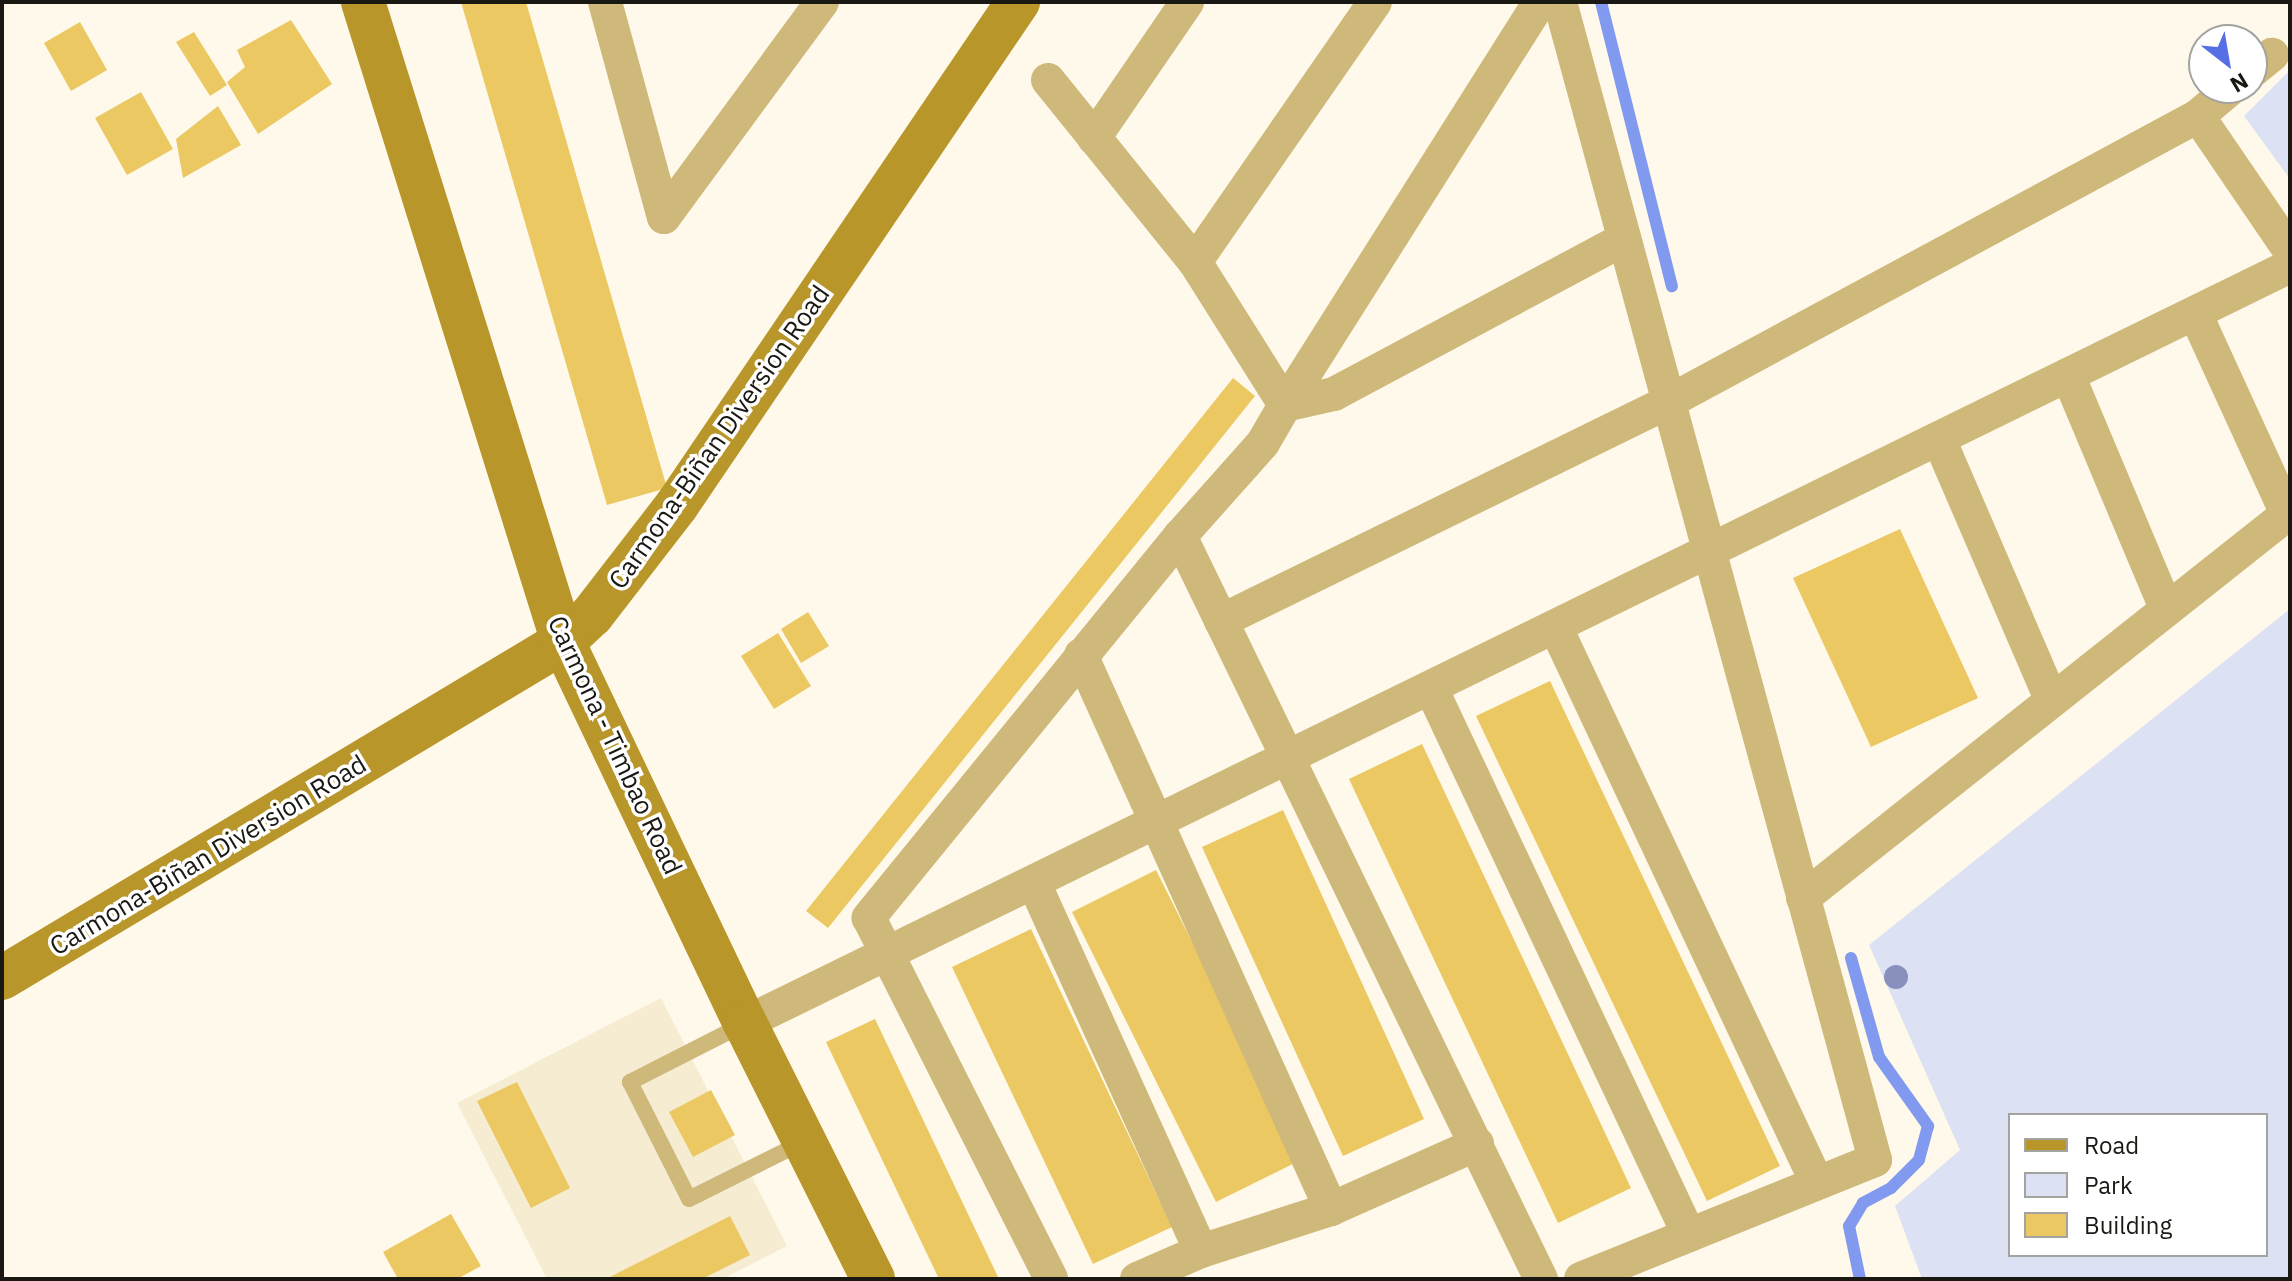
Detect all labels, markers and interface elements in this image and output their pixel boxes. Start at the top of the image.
north arrow [2188,24,2268,104]
text: N [2225,67,2254,100]
street label: Carmona-Biñan Diversion Road [602,279,836,595]
street label: Carmona - Timbao Road [541,611,689,879]
street label: Carmona-Biñan Diversion Road [44,748,372,962]
legend [2008,1113,2268,1257]
text: Road [2084,1129,2139,1161]
text: Park [2084,1169,2133,1201]
text: Building [2084,1209,2172,1241]

